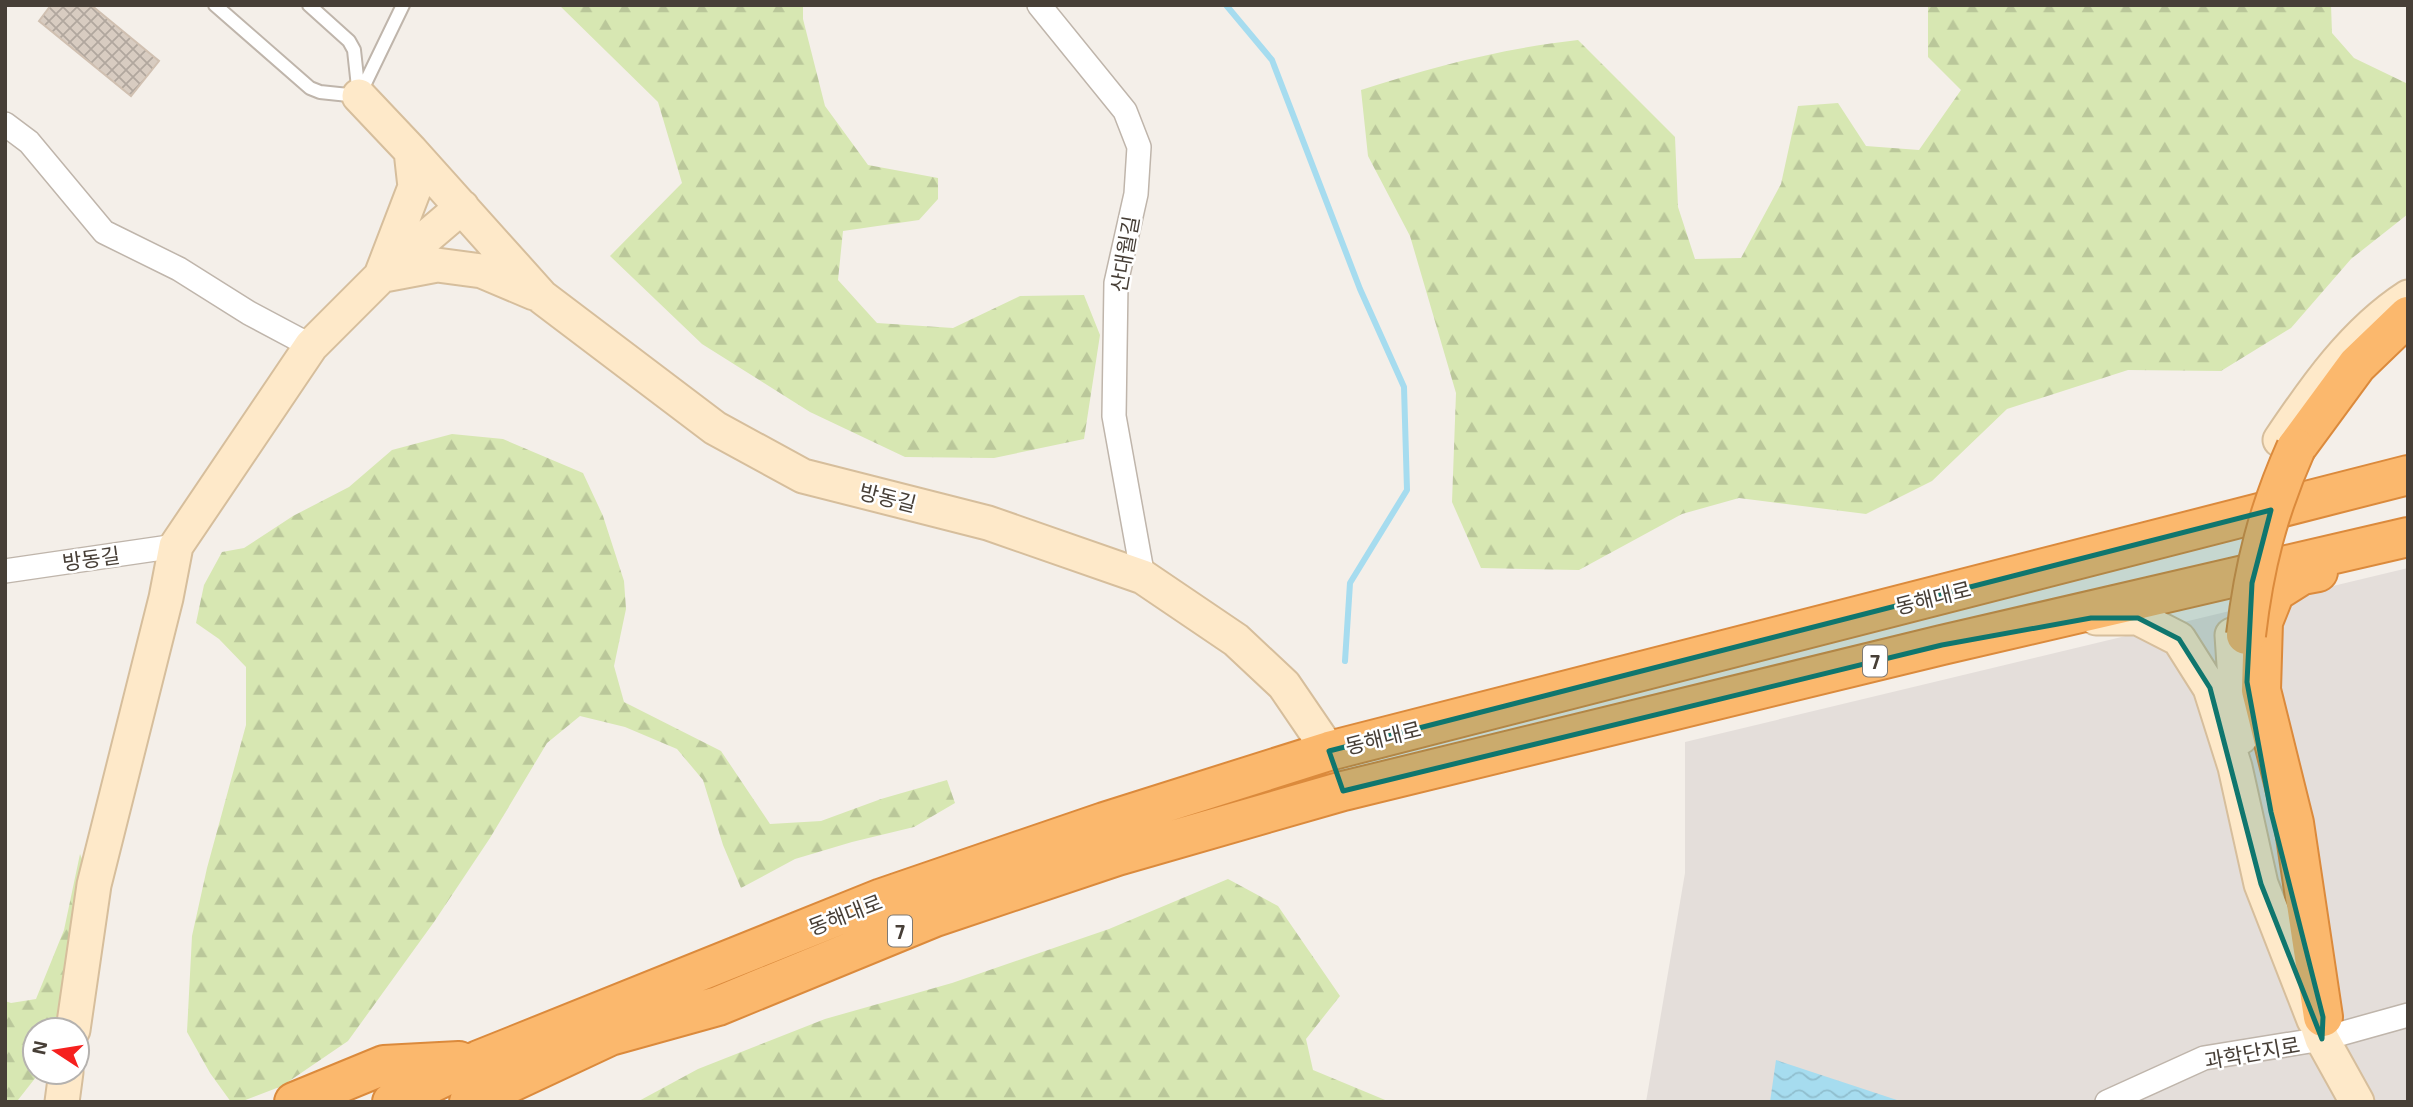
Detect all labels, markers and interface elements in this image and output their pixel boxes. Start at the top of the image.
street label: 산대월길 [1105,214,1143,294]
street label: 방동길 [857,478,919,516]
street label: 방동길 [61,542,121,574]
street label: 동해대로 [1892,576,1974,618]
road number: 7 [1863,646,1887,676]
street label: 동해대로 [1342,716,1424,758]
street label: 동해대로 [804,888,886,940]
road number: 7 [888,916,912,946]
north arrow [21,1016,91,1086]
street label: 과학단지로 [2202,1031,2302,1073]
text: N [26,1038,52,1056]

